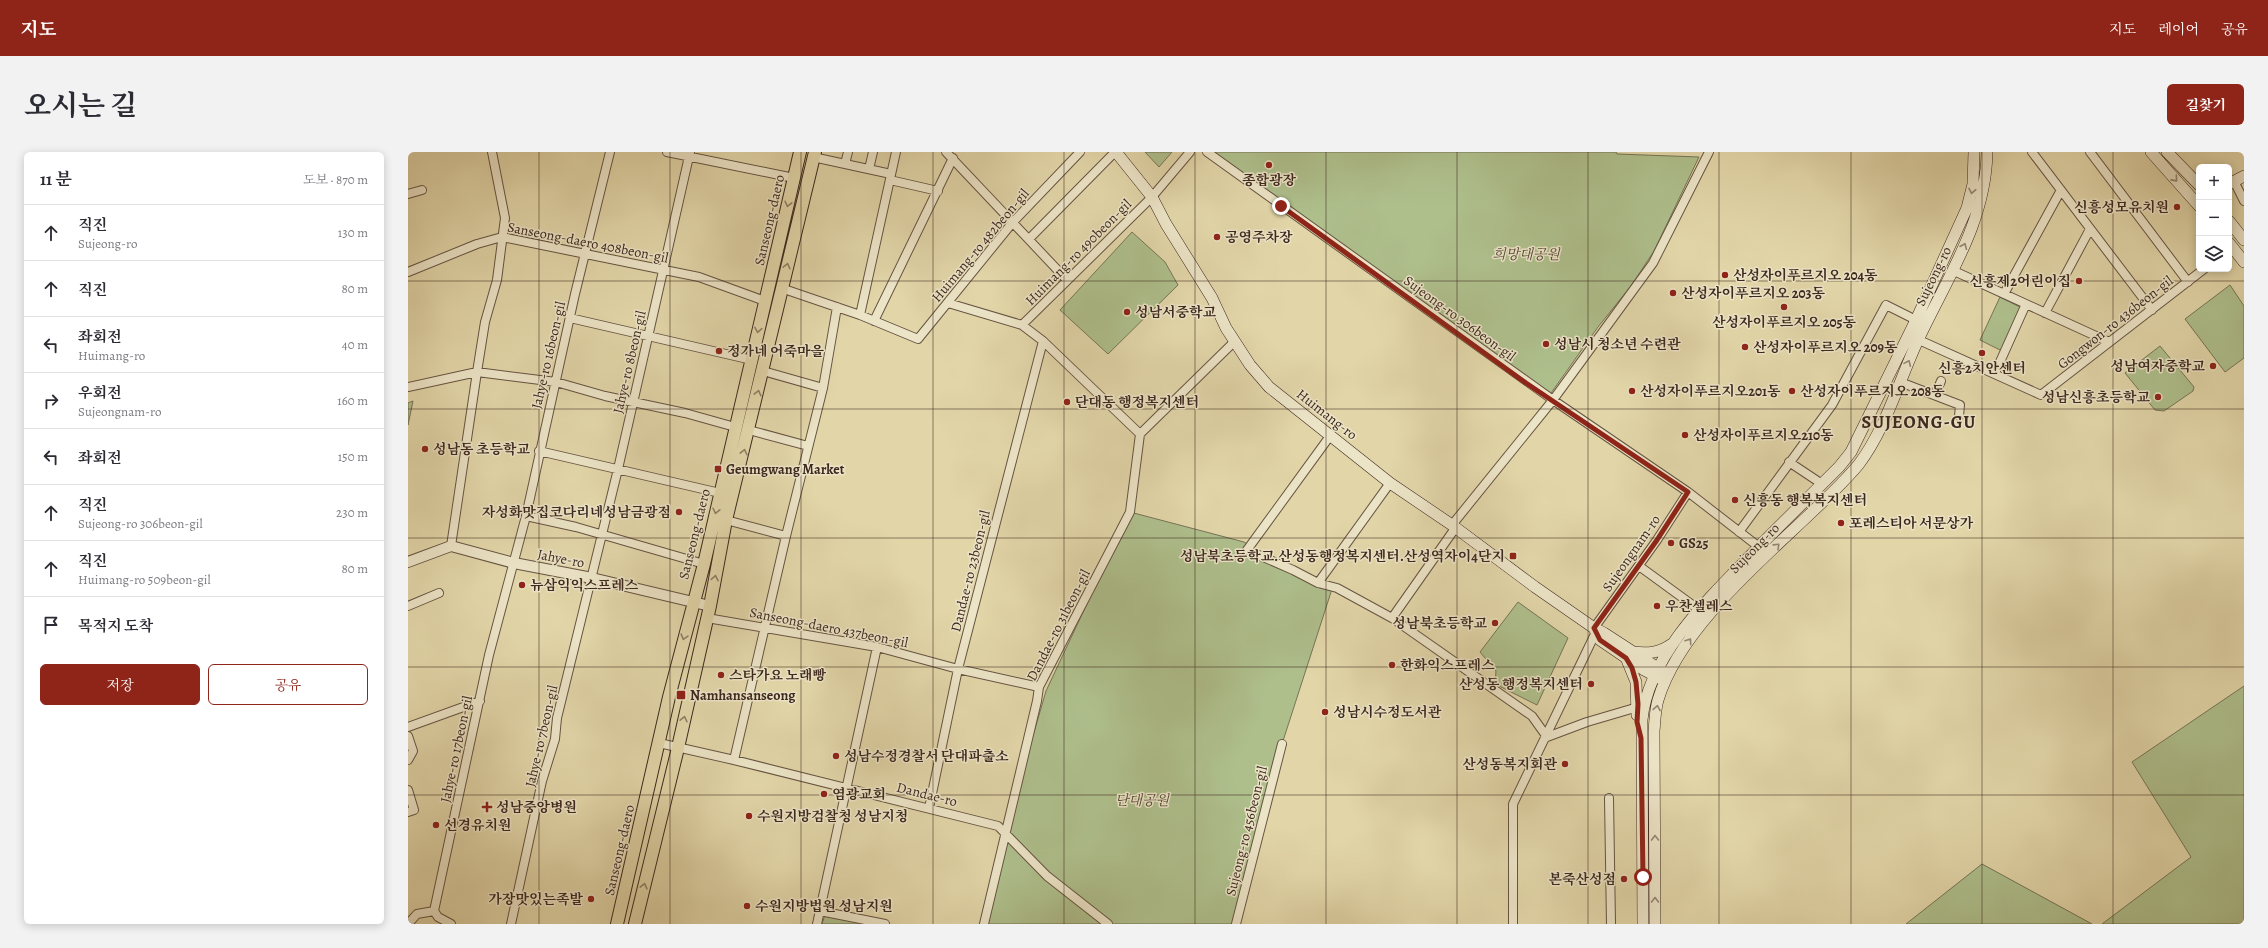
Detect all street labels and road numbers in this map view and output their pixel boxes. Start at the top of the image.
street label: Sanseong-daero [750,173,789,267]
street label: Huimang-ro 482beon-gil [927,184,1034,306]
street label: Huimang-ro 490beon-gil [1021,195,1136,310]
street label: Sanseong-daero 408beon-gil [506,218,671,268]
street label: Sujeong-ro [1911,243,1956,309]
street label: Sujeong-ro 306beon-gil [1400,271,1520,366]
street label: Gongwon-ro 436beon-gil [2054,271,2177,373]
street label: Jahye-ro 16beon-gil [527,299,570,411]
street label: Jahye-ro 8beon-gil [608,308,651,415]
street label: Huimang-ro [1292,385,1361,444]
street label: Sanseong-daero [674,487,715,581]
street label: Dandae-ro 23beon-gil [946,508,995,634]
street label: Sujeongnam-ro [1598,511,1665,596]
street label: Sujeong-ro [1725,519,1784,578]
street label: Jahye-ro [536,545,586,572]
street label: Dandae-ro 31beon-gil [1022,566,1095,684]
street label: Sanseong-daero 437beon-gil [748,603,910,652]
street label: Jahye-ro 7beon-gil [521,683,563,789]
street label: Jahye-ro 17beon-gil [436,693,477,804]
street label: Sujeong-ro 456beon-gil [1221,764,1272,898]
street label: Dandae-ro [895,778,959,811]
street label: Sanseong-daero [600,803,639,897]

